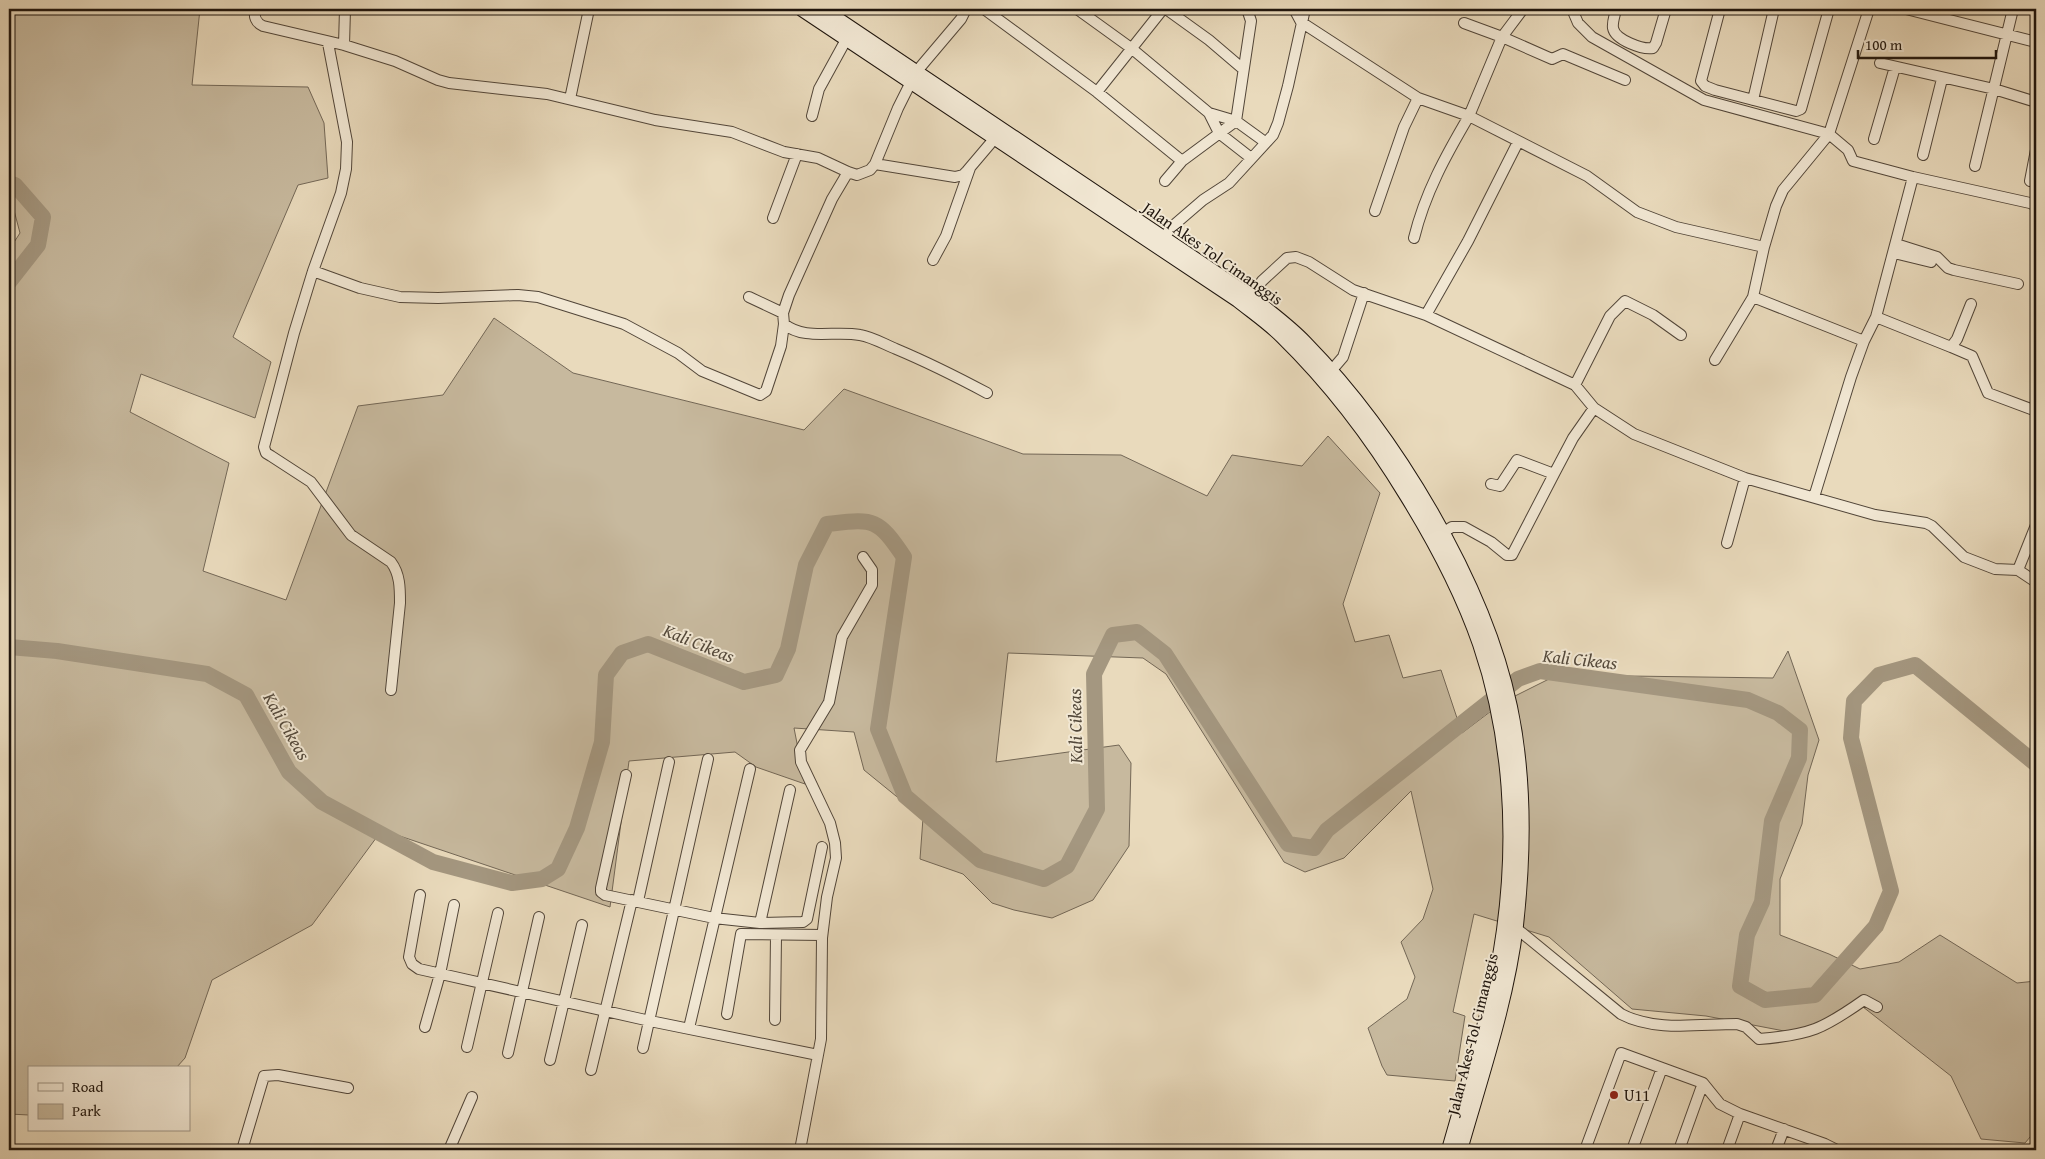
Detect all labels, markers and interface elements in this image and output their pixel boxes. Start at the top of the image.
scale bar [1858,28,1995,60]
text: 100 m [1865,34,1903,55]
street label: Jalan Akes Tol Cimanggis [1136,194,1288,310]
water label: Kali Cikeas [658,616,739,670]
water label: Kali Cikeas [1541,642,1619,676]
water label: Kali Cikeas [256,686,318,765]
water label: Kali Cikeas [1061,688,1089,764]
street label: Jalan Akes Tol Cimanggis [1440,950,1504,1119]
legend [28,1066,190,1132]
text: Road [72,1076,103,1097]
place label: U11 [1624,1083,1650,1107]
marker: U11 [1608,1089,1620,1101]
text: Park [72,1100,101,1121]

